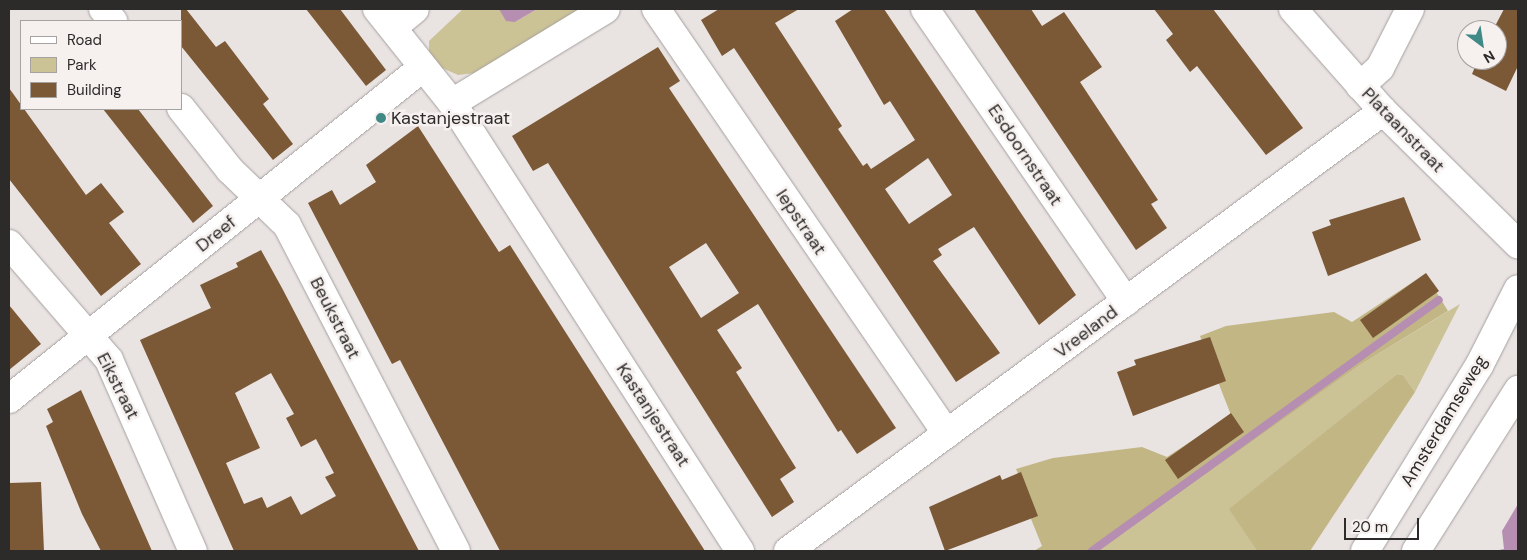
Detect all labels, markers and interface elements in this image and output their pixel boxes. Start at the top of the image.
legend [20,20,182,110]
north arrow [1457,20,1507,70]
text: Road [67,30,102,50]
text: N [1480,47,1498,67]
text: Park [67,55,97,75]
text: Building [67,80,122,100]
street label: Plataanstraat [1357,83,1449,177]
street label: Esdoornstraat [983,100,1067,210]
place label: Kastanjestraat [391,107,510,129]
marker: Kastanjestraat [375,112,387,124]
street label: Iepstraat [771,185,831,259]
street label: Dreef [192,211,240,257]
street label: Beukstraat [305,274,365,362]
street label: Vreeland [1050,301,1122,363]
street label: Eikstraat [92,349,144,423]
street label: Amsterdamseweg [1396,351,1492,491]
street label: Kastanjestraat [612,359,694,471]
scale bar [1347,508,1422,540]
text: 20 m [1352,517,1388,537]

